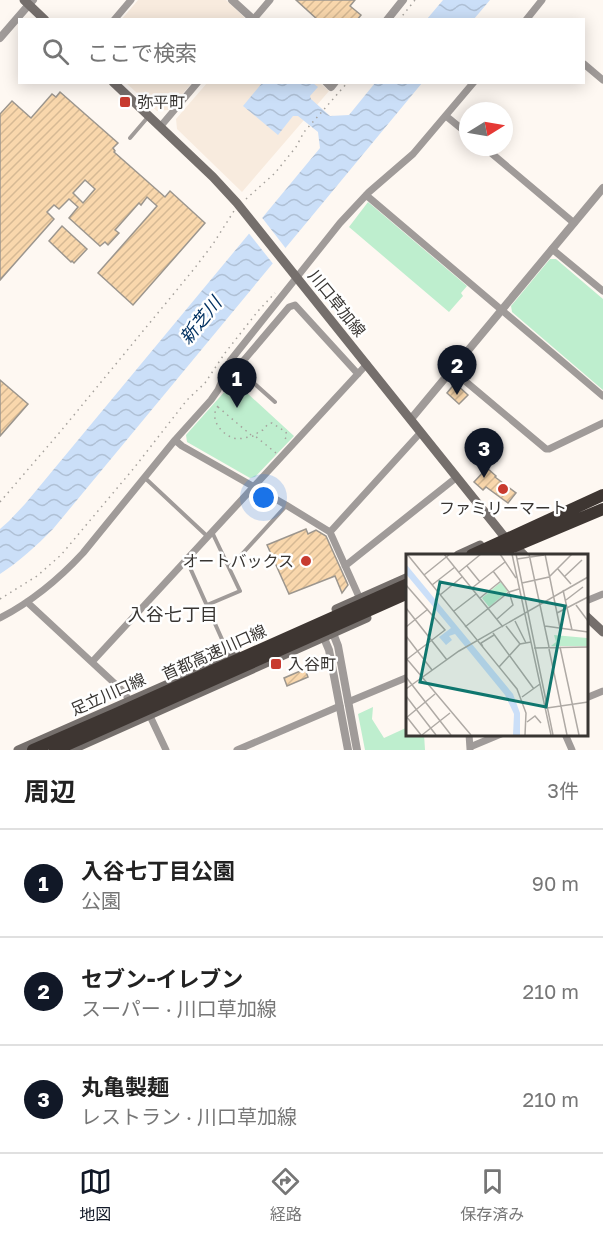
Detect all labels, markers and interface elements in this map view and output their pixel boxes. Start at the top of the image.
search box [18,18,585,84]
icon: search [39,35,72,68]
text: ここで検索 [87,39,197,66]
place label: 弥平町 [137,92,185,112]
marker: 弥平町 [118,95,132,109]
north arrow [459,102,513,156]
street label: 川口草加線 [304,266,370,340]
water label: 新芝川 [174,291,227,348]
pin: 2 [438,346,476,395]
pin: 1 [218,358,256,408]
pin: 3 [464,428,504,478]
marker: ファミリーマート [496,482,510,496]
your location [249,483,278,512]
place label: ファミリーマート [439,498,567,518]
place label: オートバックス [182,551,294,571]
marker: オートバックス [299,554,313,568]
inset map [406,554,588,735]
district label: 入谷七丁目 [128,603,218,625]
street label: 首都高速川口線 [159,620,269,684]
place label: 入谷町 [288,654,336,674]
marker: 入谷町 [269,657,283,671]
street label: 足立川口線 [67,669,149,719]
text: 周辺 [24,776,76,807]
text: 3件 [547,778,579,802]
text: 入谷七丁目公園 [81,857,235,884]
text: 1 [38,871,49,895]
text: 90 m [532,871,579,895]
text: 公園 [81,888,121,912]
text: セブン-イレブン [81,965,243,992]
text: 2 [37,979,50,1003]
text: 210 m [523,979,579,1003]
text: スーパー · 川口草加線 [81,996,277,1020]
text: 丸亀製麺 [81,1073,169,1100]
text: 3 [37,1087,50,1111]
text: 210 m [523,1087,579,1111]
text: レストラン · 川口草加線 [81,1104,297,1128]
tab: 地図 [79,1165,112,1225]
tab: 経路 [269,1165,302,1225]
tab: 保存済み [460,1165,524,1225]

